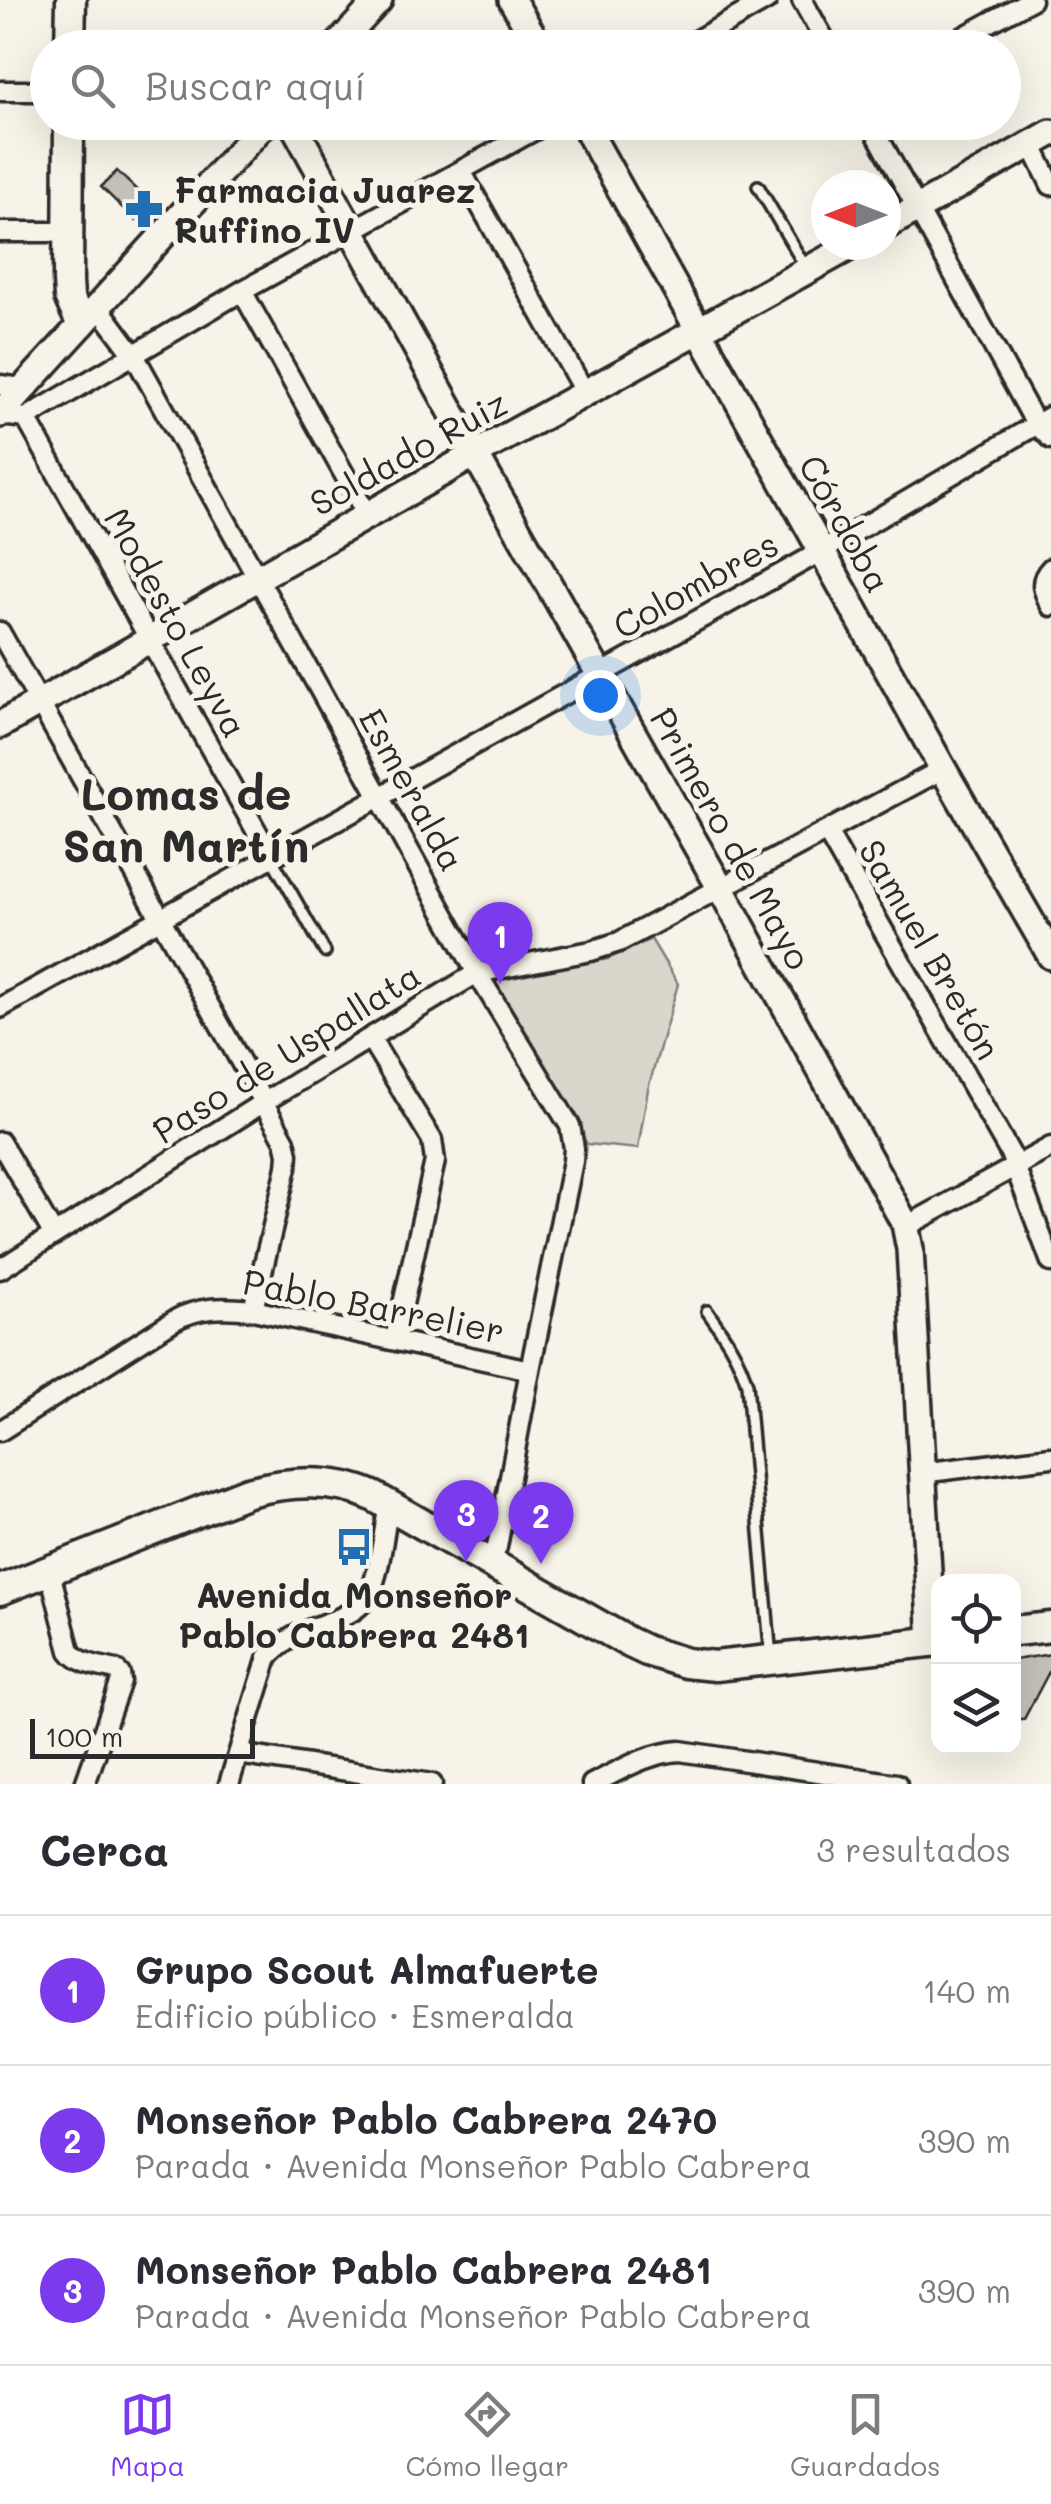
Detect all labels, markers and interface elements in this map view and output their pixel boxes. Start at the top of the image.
search box [30,30,1021,140]
icon: search [65,58,120,113]
text: Buscar aquí [145,60,366,110]
place label: Farmacia Juarez Ruffino IV [174,166,476,252]
north arrow [811,170,901,260]
pharmacy icon: Farmacia Juarez Ruffino IV [123,188,165,230]
street label: Soldado Ruiz [301,379,515,525]
street label: Córdoba [789,446,903,600]
street label: Modesto Leyva [95,499,259,745]
street label: Colombres [604,520,786,648]
your location [575,670,626,721]
street label: Primero de Mayo [641,699,823,977]
street label: Esmeralda [350,700,476,878]
district label: Lomas de San Martín [63,763,309,873]
street label: Samuel Bretón [849,831,1013,1067]
pin: 1 [468,902,532,984]
street label: Paso de Uspallata [143,951,429,1153]
street label: Pablo Barrelier [239,1257,509,1353]
pin: 3 [434,1480,498,1562]
pin: 2 [508,1482,574,1564]
bus stop icon: Avenida Monseñor Pablo Cabrera 2481 [333,1526,375,1568]
place label: Avenida Monseñor Pablo Cabrera 2481 [178,1571,530,1657]
map controls [931,1574,1021,1754]
button: locate [931,1574,1021,1664]
button: layers [931,1664,1021,1754]
scale bar [30,1714,255,1758]
text: 100 m [45,1718,123,1754]
text: Cerca [40,1822,169,1877]
text: 3 resultados [816,1828,1011,1870]
text: Grupo Scout Almafuerte [135,1944,599,1994]
text: 1 [65,1969,80,2011]
text: 140 m [922,1969,1011,2011]
text: Edificio público · Esmeralda [135,1994,575,2036]
text: Monseñor Pablo Cabrera 2470 [135,2094,717,2144]
text: 2 [64,2119,81,2161]
text: 390 m [918,2119,1011,2161]
text: Parada · Avenida Monseñor Pablo Cabrera [135,2144,812,2186]
text: Monseñor Pablo Cabrera 2481 [135,2244,712,2294]
text: 3 [63,2269,82,2311]
text: 390 m [918,2269,1011,2311]
text: Parada · Avenida Monseñor Pablo Cabrera [135,2294,812,2336]
tab: Mapa [110,2387,185,2483]
tab: Cómo llegar [406,2387,569,2483]
tab: Guardados [790,2387,941,2483]

